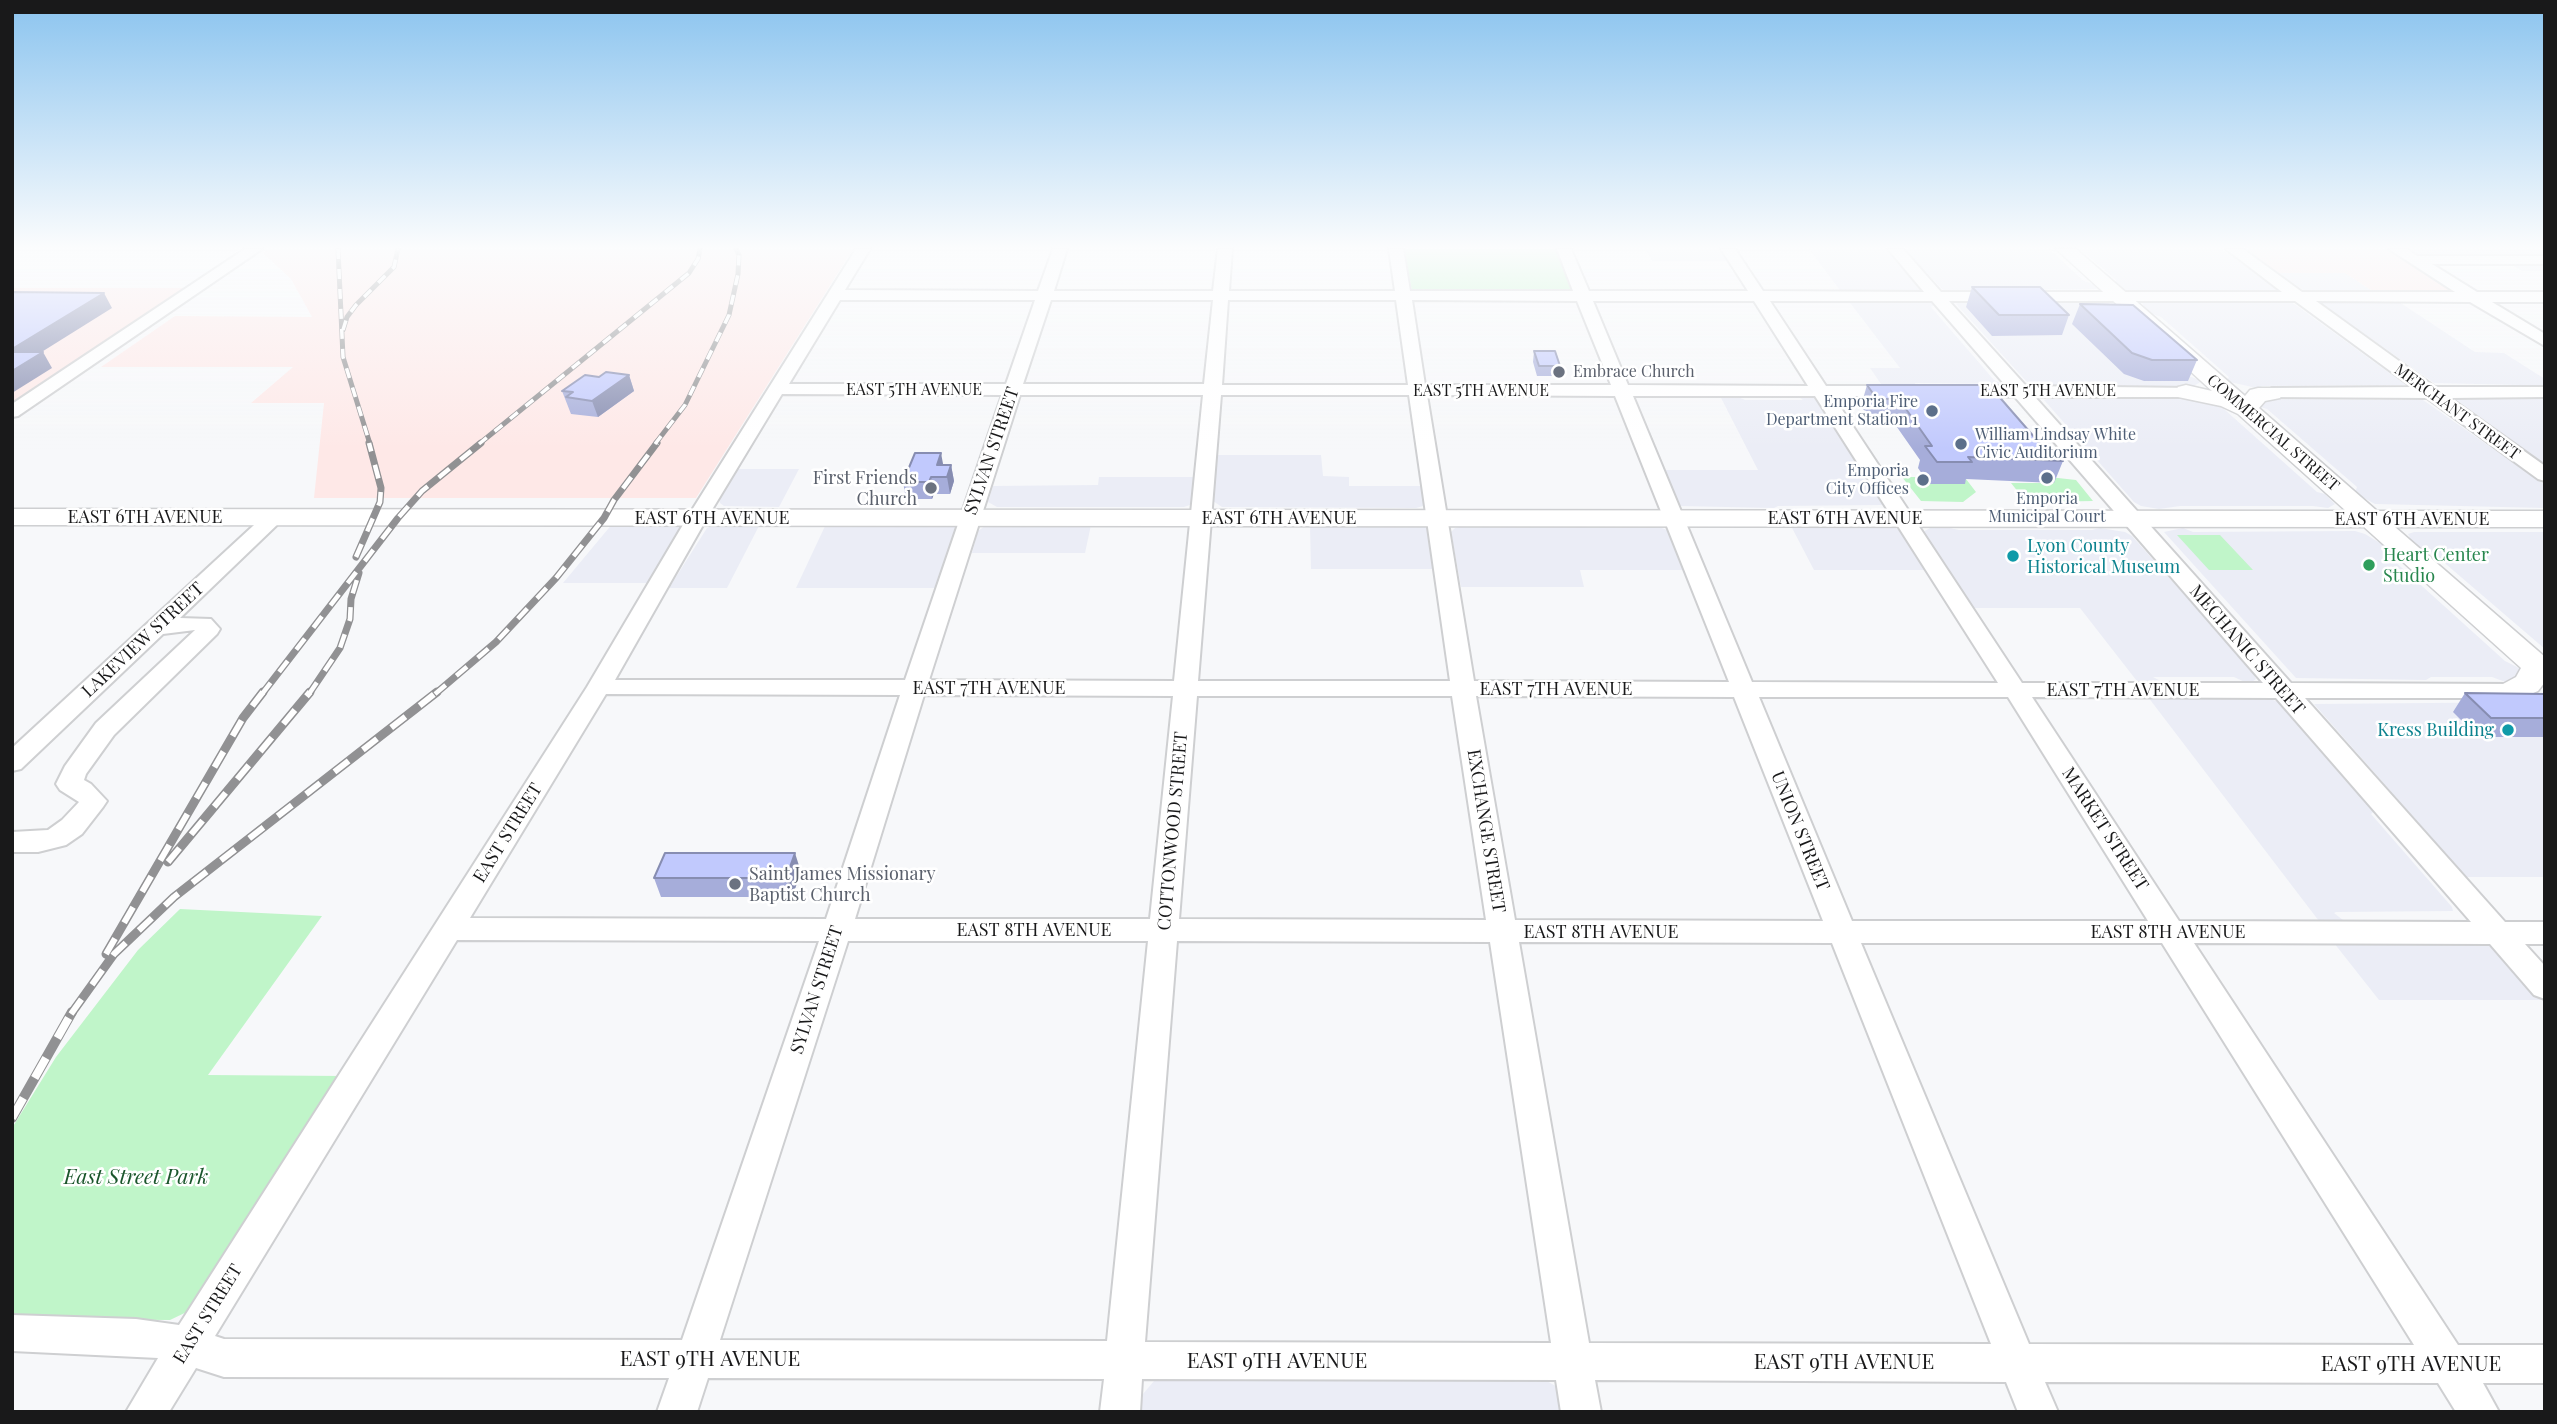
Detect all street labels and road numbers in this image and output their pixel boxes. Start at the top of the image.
street label: MERCHANT STREET [2390,360,2524,464]
street label: COMMERCIAL STREET [2203,370,2343,496]
street label: EAST 5TH AVENUE [846,380,982,400]
street label: EAST 5TH AVENUE [1413,381,1549,401]
street label: EAST 5TH AVENUE [1980,381,2116,401]
street label: SYLVAN STREET [960,384,1024,518]
street label: EAST 6TH AVENUE [68,506,222,528]
street label: EAST 6TH AVENUE [635,507,789,529]
street label: EAST 6TH AVENUE [1202,507,1356,529]
street label: EAST 6TH AVENUE [1768,507,1922,529]
street label: EAST 6TH AVENUE [2335,508,2489,530]
street label: LAKEVIEW STREET [77,578,209,702]
street label: MECHANIC STREET [2185,581,2309,719]
street label: EAST 7TH AVENUE [913,677,1065,699]
street label: EAST 7TH AVENUE [1480,678,1632,700]
street label: EAST 7TH AVENUE [2047,679,2199,701]
street label: COTTONWOOD STREET [1154,731,1192,931]
street label: EXCHANGE STREET [1462,748,1510,914]
street label: MARKET STREET [2057,763,2153,895]
street label: UNION STREET [1766,768,1834,894]
street label: EAST STREET [469,779,547,887]
street label: EAST 8TH AVENUE [956,919,1112,941]
street label: EAST 8TH AVENUE [1523,921,1679,943]
street label: EAST 8TH AVENUE [2090,921,2246,943]
street label: SYLVAN STREET [786,923,848,1057]
street label: EAST STREET [169,1260,247,1368]
street label: EAST 9TH AVENUE [620,1346,800,1372]
street label: EAST 9TH AVENUE [1187,1348,1367,1374]
street label: EAST 9TH AVENUE [1754,1349,1934,1375]
street label: EAST 9TH AVENUE [2321,1351,2501,1377]

